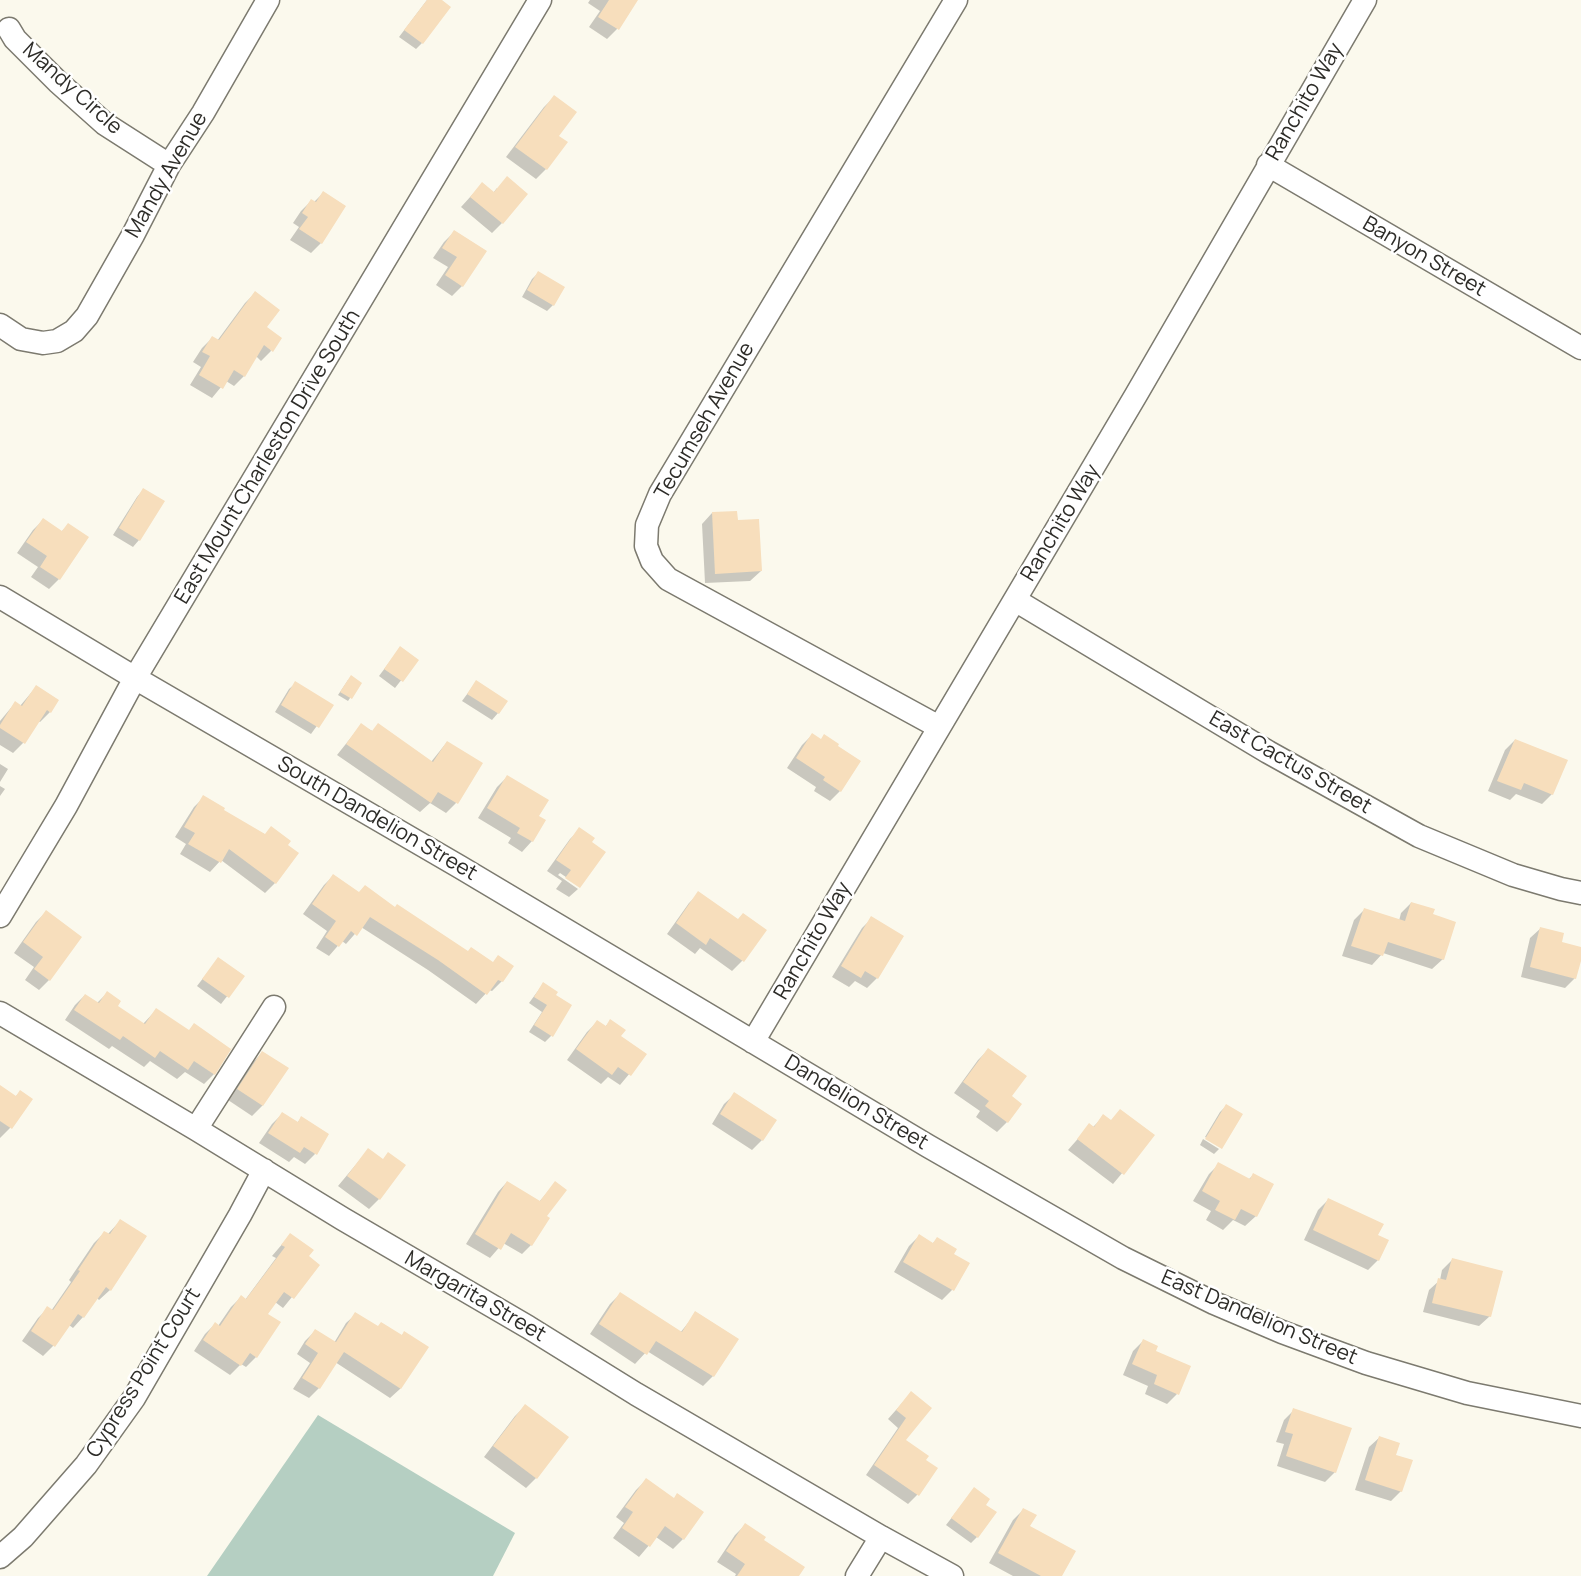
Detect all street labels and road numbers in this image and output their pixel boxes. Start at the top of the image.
street label: Mandy Circle [17,38,127,140]
street label: Ranchito Way [1261,39,1349,165]
street label: Mandy Avenue [121,108,213,242]
street label: Banyon Street [1358,212,1490,302]
street label: East Mount Charleston Drive South [170,305,366,609]
street label: Tecumseh Avenue [650,338,760,504]
street label: Ranchito Way [1016,460,1106,586]
street label: East Cactus Street [1204,706,1376,820]
street label: South Dandelion Street [273,751,481,887]
street label: Ranchito Way [769,878,857,1004]
street label: Dandelion Street [779,1050,933,1156]
street label: Margarita Street [400,1246,550,1348]
street label: East Dandelion Street [1157,1265,1361,1371]
street label: Cypress Point Court [82,1283,206,1463]

